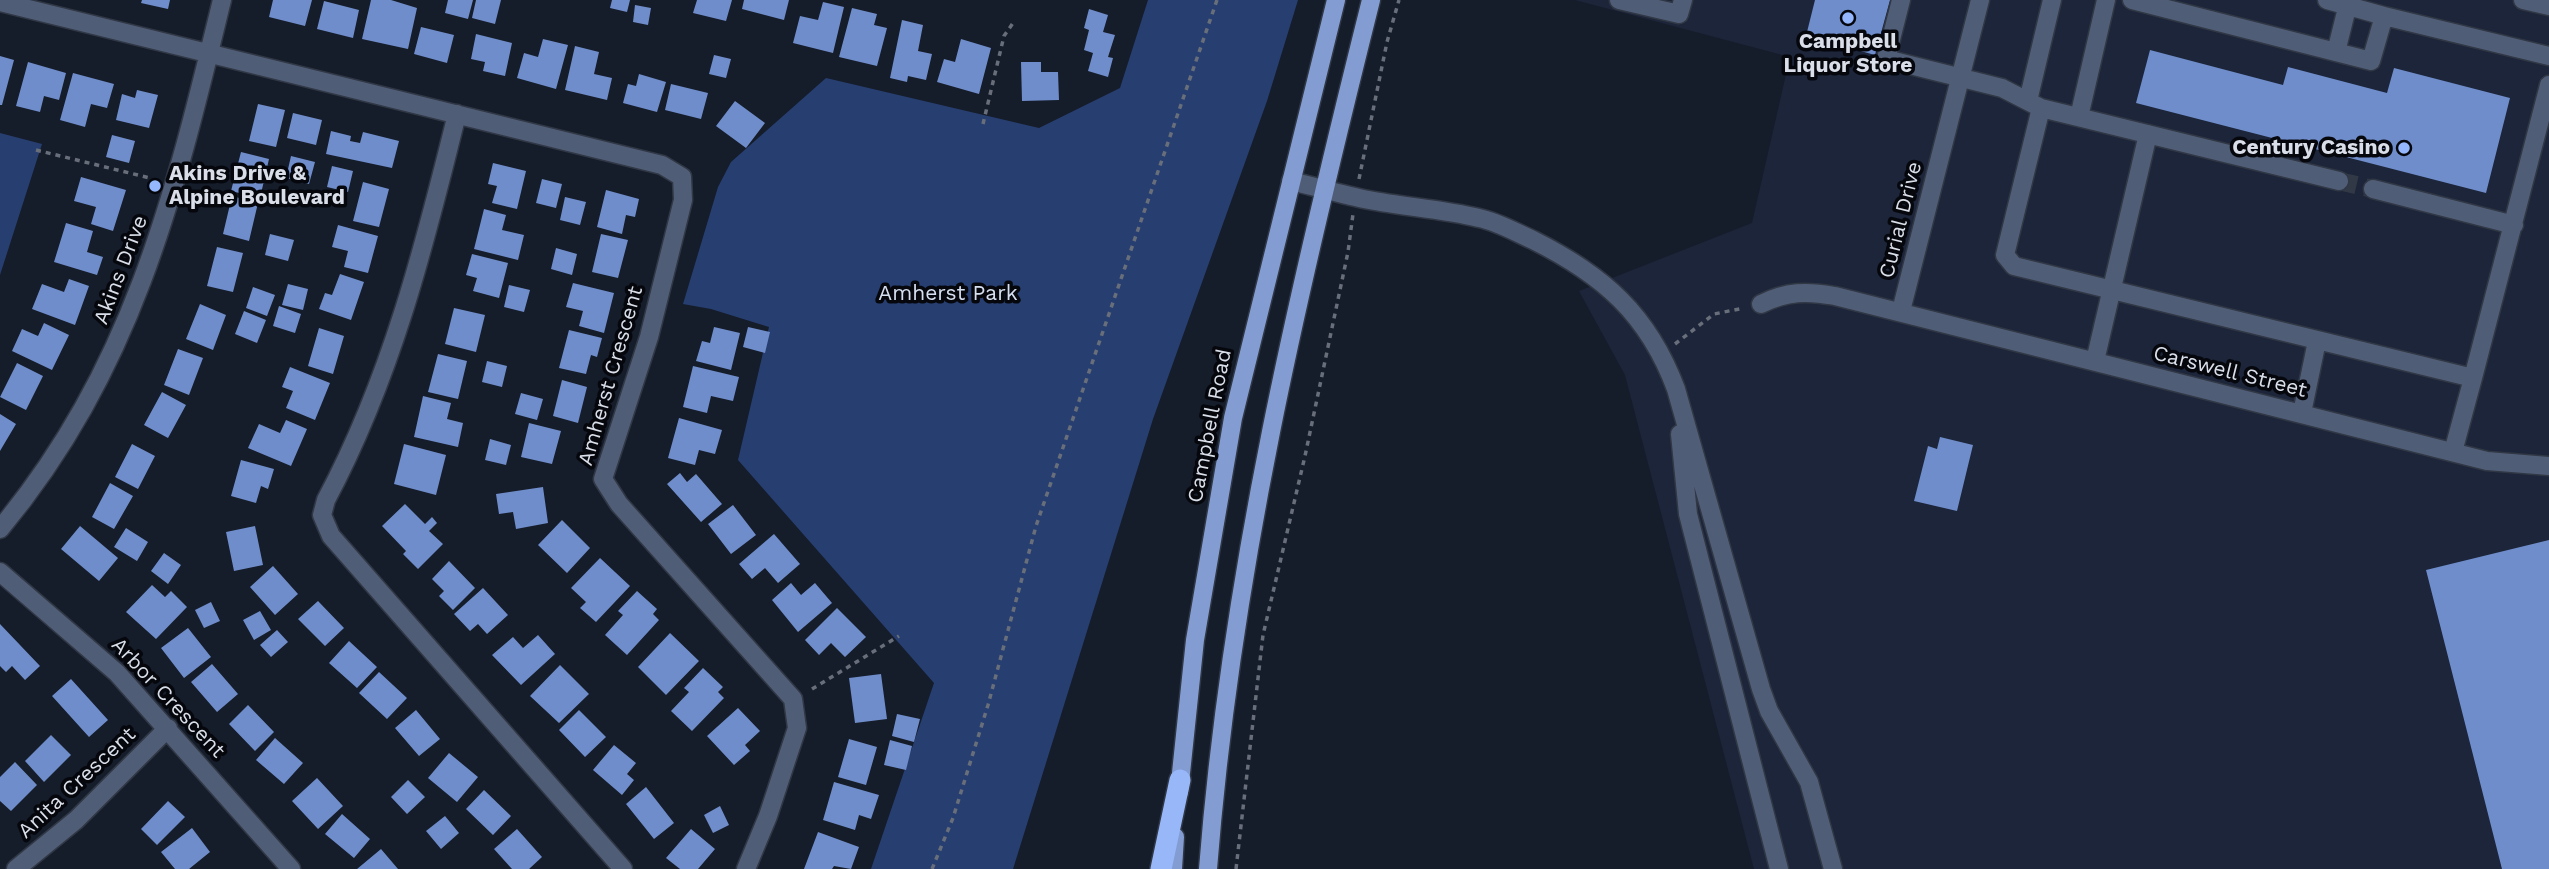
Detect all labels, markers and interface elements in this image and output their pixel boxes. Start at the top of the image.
marker: Campbell Liquor Store [1840,10,1856,26]
place label: Campbell Liquor Store [1784,29,1912,79]
place label: Century Casino [2232,135,2390,161]
marker: Century Casino [2396,140,2412,156]
street label: Curial Drive [1874,159,1928,281]
place label: Akins Drive & Alpine Boulevard [169,161,345,211]
marker: Akins Drive & Alpine Boulevard [147,178,163,194]
street label: Akins Drive [89,212,153,328]
park label: Amherst Park [878,281,1018,307]
street label: Amherst Crescent [573,283,649,469]
street label: Carswell Street [2151,341,2309,403]
street label: Campbell Road [1183,347,1237,505]
street label: Arbor Crescent [106,633,230,763]
street label: Anita Crescent [13,722,141,844]

